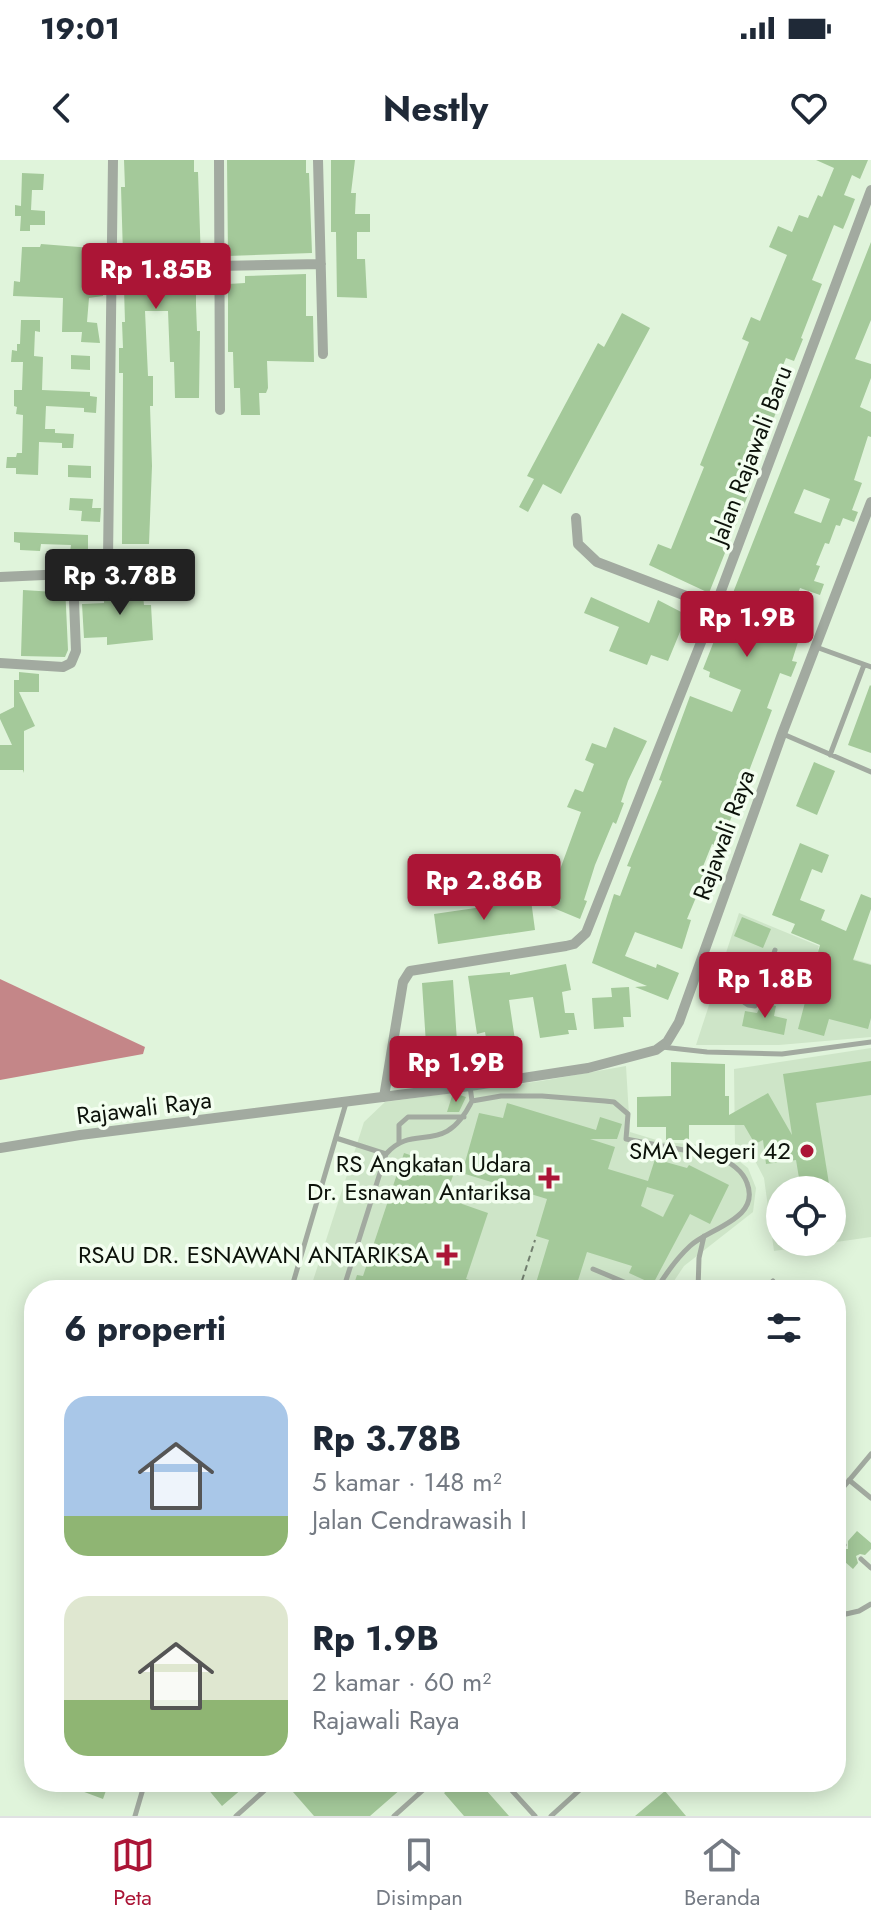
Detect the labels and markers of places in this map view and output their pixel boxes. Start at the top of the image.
pin: Rp 1.85B [73,243,239,311]
pin: Rp 3.78B [37,549,203,617]
pin: Rp 1.9B [673,591,821,659]
pin: Rp 2.86B [401,854,567,922]
pin: Rp 1.8B [691,952,839,1020]
pin: Rp 1.9B [382,1036,530,1104]
place label: SMA Negeri 42 [629,1133,791,1168]
marker: SMA Negeri 42 [798,1142,816,1160]
place label: RS Angkatan Udara Dr. Esnawan Antariksa [307,1146,531,1209]
marker: RS Angkatan Udara Dr. Esnawan Antariksa [538,1167,560,1189]
place label: RSAU DR. ESNAWAN ANTARIKSA [78,1237,429,1272]
marker: RSAU DR. ESNAWAN ANTARIKSA [436,1244,458,1266]

